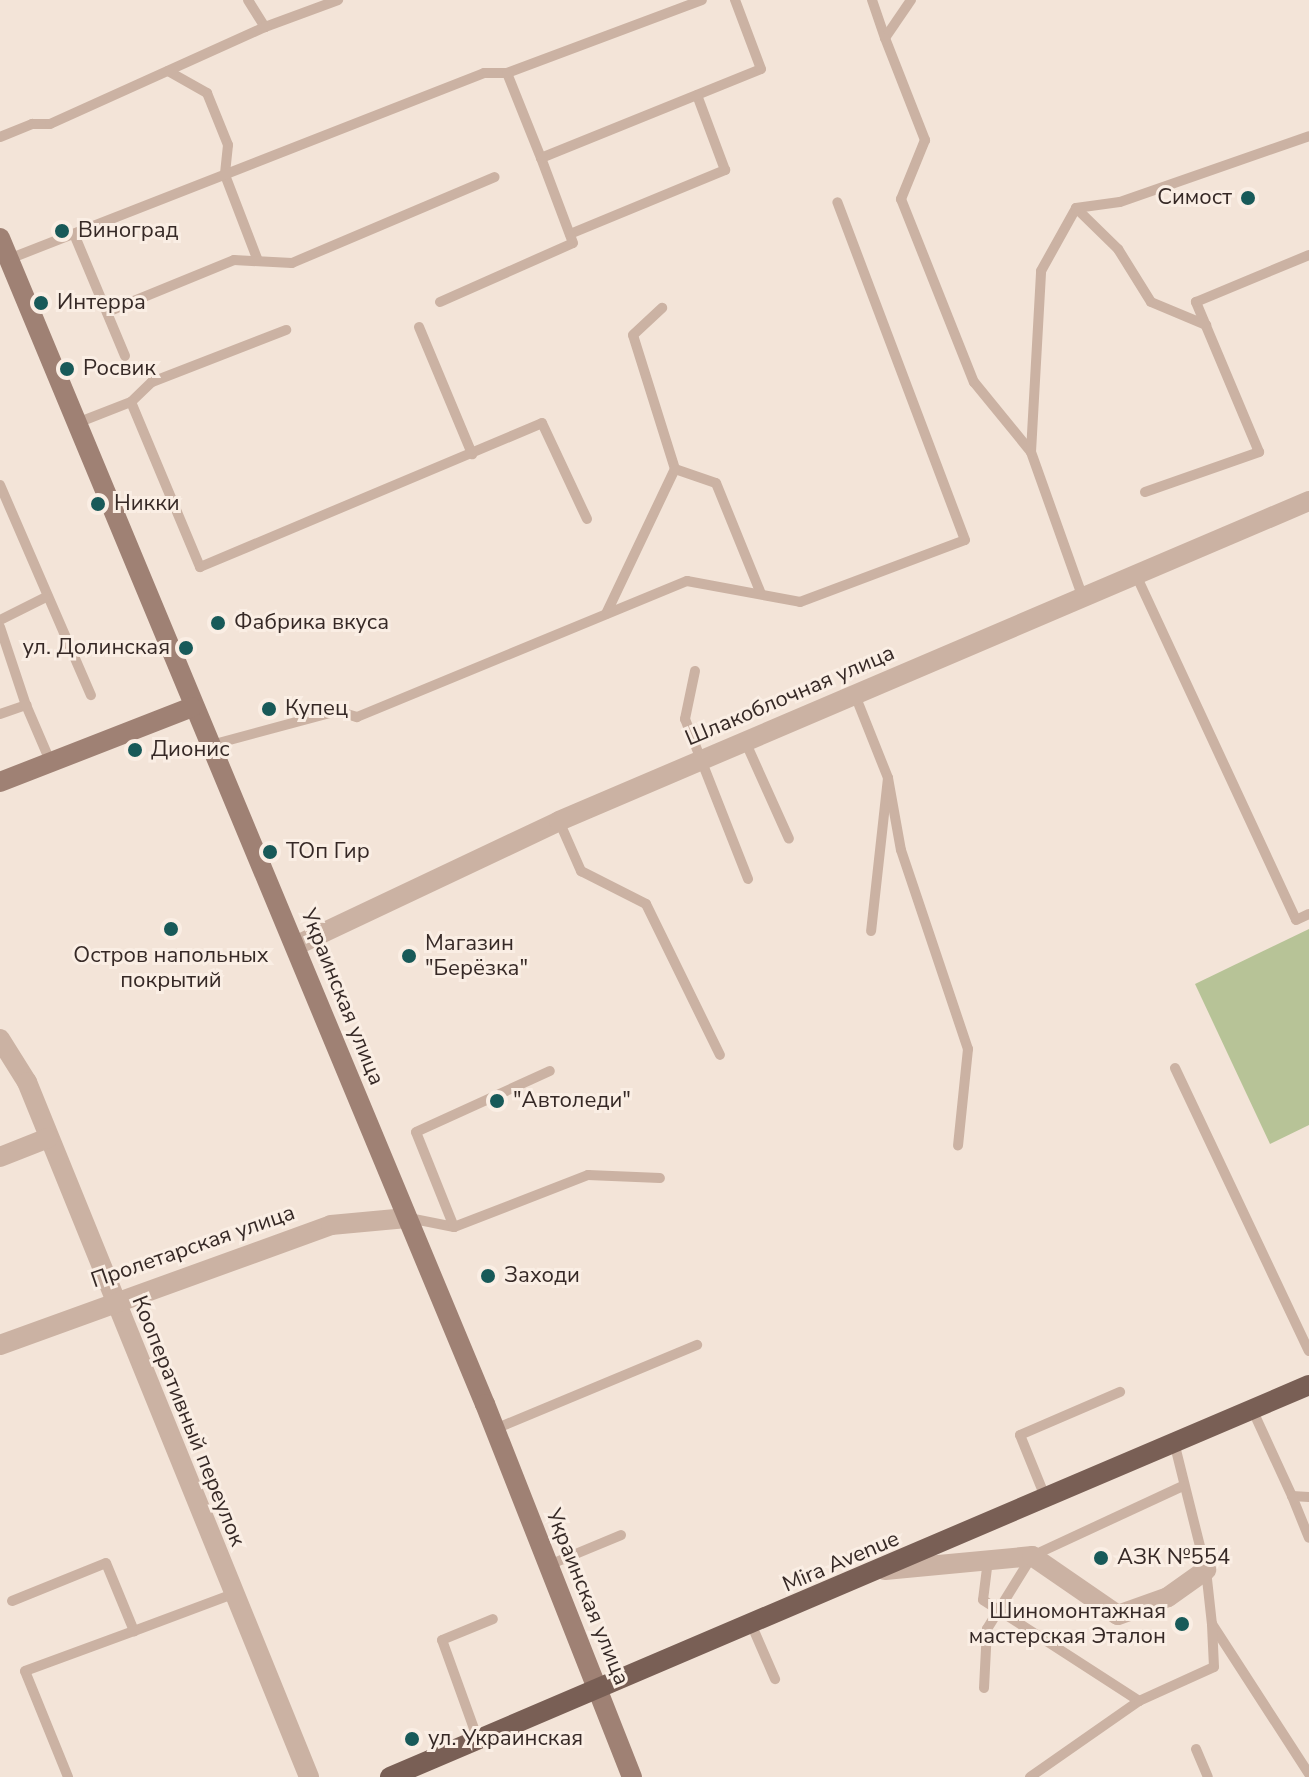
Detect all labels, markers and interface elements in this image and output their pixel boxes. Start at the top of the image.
place label: Симост [1157,185,1232,211]
marker: Симост [1239,189,1257,207]
place label: Виноград [78,218,179,244]
marker: Виноград [53,222,71,240]
place label: Интерра [57,290,146,316]
marker: Интерра [32,294,50,312]
place label: Росвик [83,356,156,382]
marker: Росвик [58,360,76,378]
place label: Никки [114,491,180,517]
marker: Никки [89,495,107,513]
place label: Фабрика вкуса [234,610,389,636]
marker: Фабрика вкуса [209,614,227,632]
place label: ул. Долинская [22,635,170,661]
marker: ул. Долинская [177,639,195,657]
street label: Шлакоблочная улица [681,640,899,752]
place label: Купец [285,696,348,722]
marker: Купец [260,700,278,718]
place label: Дионис [151,737,230,763]
marker: Дионис [126,741,144,759]
place label: ТОп Гир [286,839,370,865]
marker: ТОп Гир [261,843,279,861]
street label: Украинская улица [295,905,389,1089]
marker: Остров напольных покрытий [162,920,180,938]
place label: Магазин "Берёзка" [425,930,528,982]
place label: Остров напольных покрытий [73,942,269,994]
marker: Магазин "Берёзка" [400,947,418,965]
place label: "Автоледи" [513,1088,631,1114]
marker: "Автоледи" [488,1092,506,1110]
street label: Пролетарская улица [88,1200,298,1294]
place label: Заходи [504,1263,580,1289]
marker: Заходи [479,1267,497,1285]
street label: Кооперативный переулок [126,1292,250,1550]
street label: Украинская улица [540,1505,634,1689]
street label: Mira Avenue [779,1526,903,1598]
place label: АЗК №554 [1117,1545,1230,1571]
marker: АЗК №554 [1092,1549,1110,1567]
place label: Шиномонтажная мастерская Эталон [969,1598,1166,1650]
marker: Шиномонтажная мастерская Эталон [1173,1615,1191,1633]
place label: ул. Украинская [428,1726,583,1752]
marker: ул. Украинская [403,1730,421,1748]

